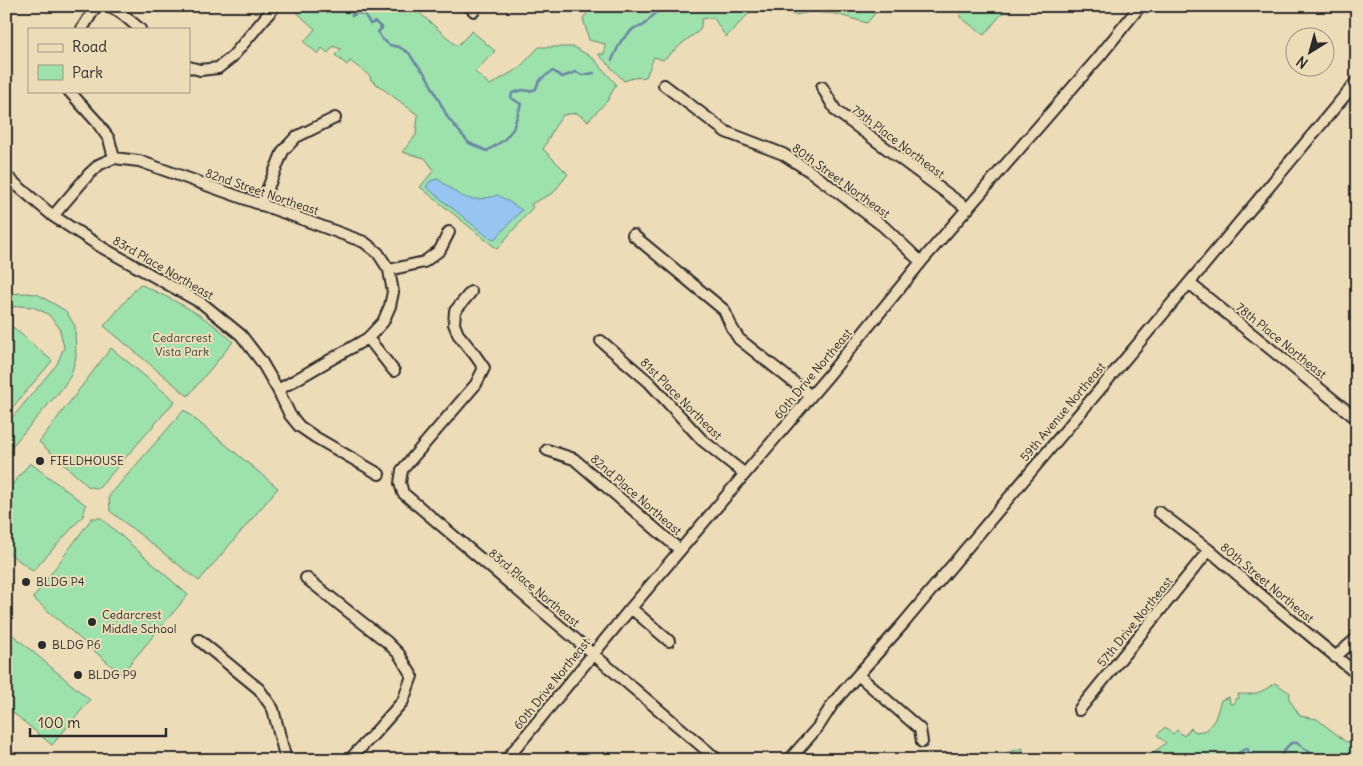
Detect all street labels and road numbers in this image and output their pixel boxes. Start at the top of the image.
street label: 79th Place Northeast [849,102,948,181]
street label: 80th Street Northeast [790,140,893,221]
street label: 82nd Street Northeast [204,165,321,218]
street label: 83rd Place Northeast [110,233,216,303]
street label: 78th Place Northeast [1233,299,1330,382]
street label: 60th Drive Northeast [770,325,855,422]
street label: 81st Place Northeast [637,355,725,443]
street label: 59th Avenue Northeast [1017,359,1108,464]
street label: 82nd Place Northeast [588,451,685,538]
street label: 80th Street Northeast [1218,539,1317,626]
street label: 83rd Place Northeast [486,545,583,630]
street label: 57th Drive Northeast [1094,574,1176,670]
street label: 60th Drive Northeast [510,635,593,733]

